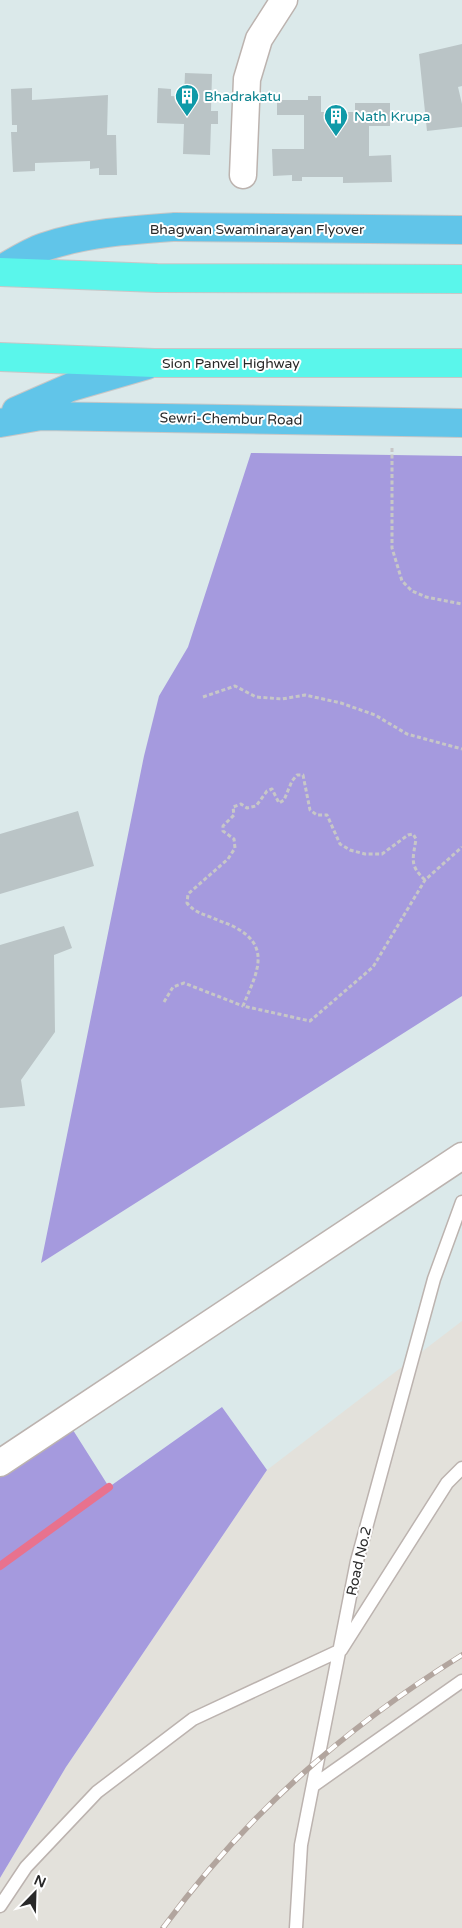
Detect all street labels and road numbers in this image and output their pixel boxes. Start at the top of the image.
street label: Bhagwan Swaminarayan Flyover [150,221,365,238]
street label: Sion Panvel Highway [162,355,300,372]
street label: Sewri-Chembur Road [160,409,302,429]
street label: Road No.2 [343,1525,375,1597]

